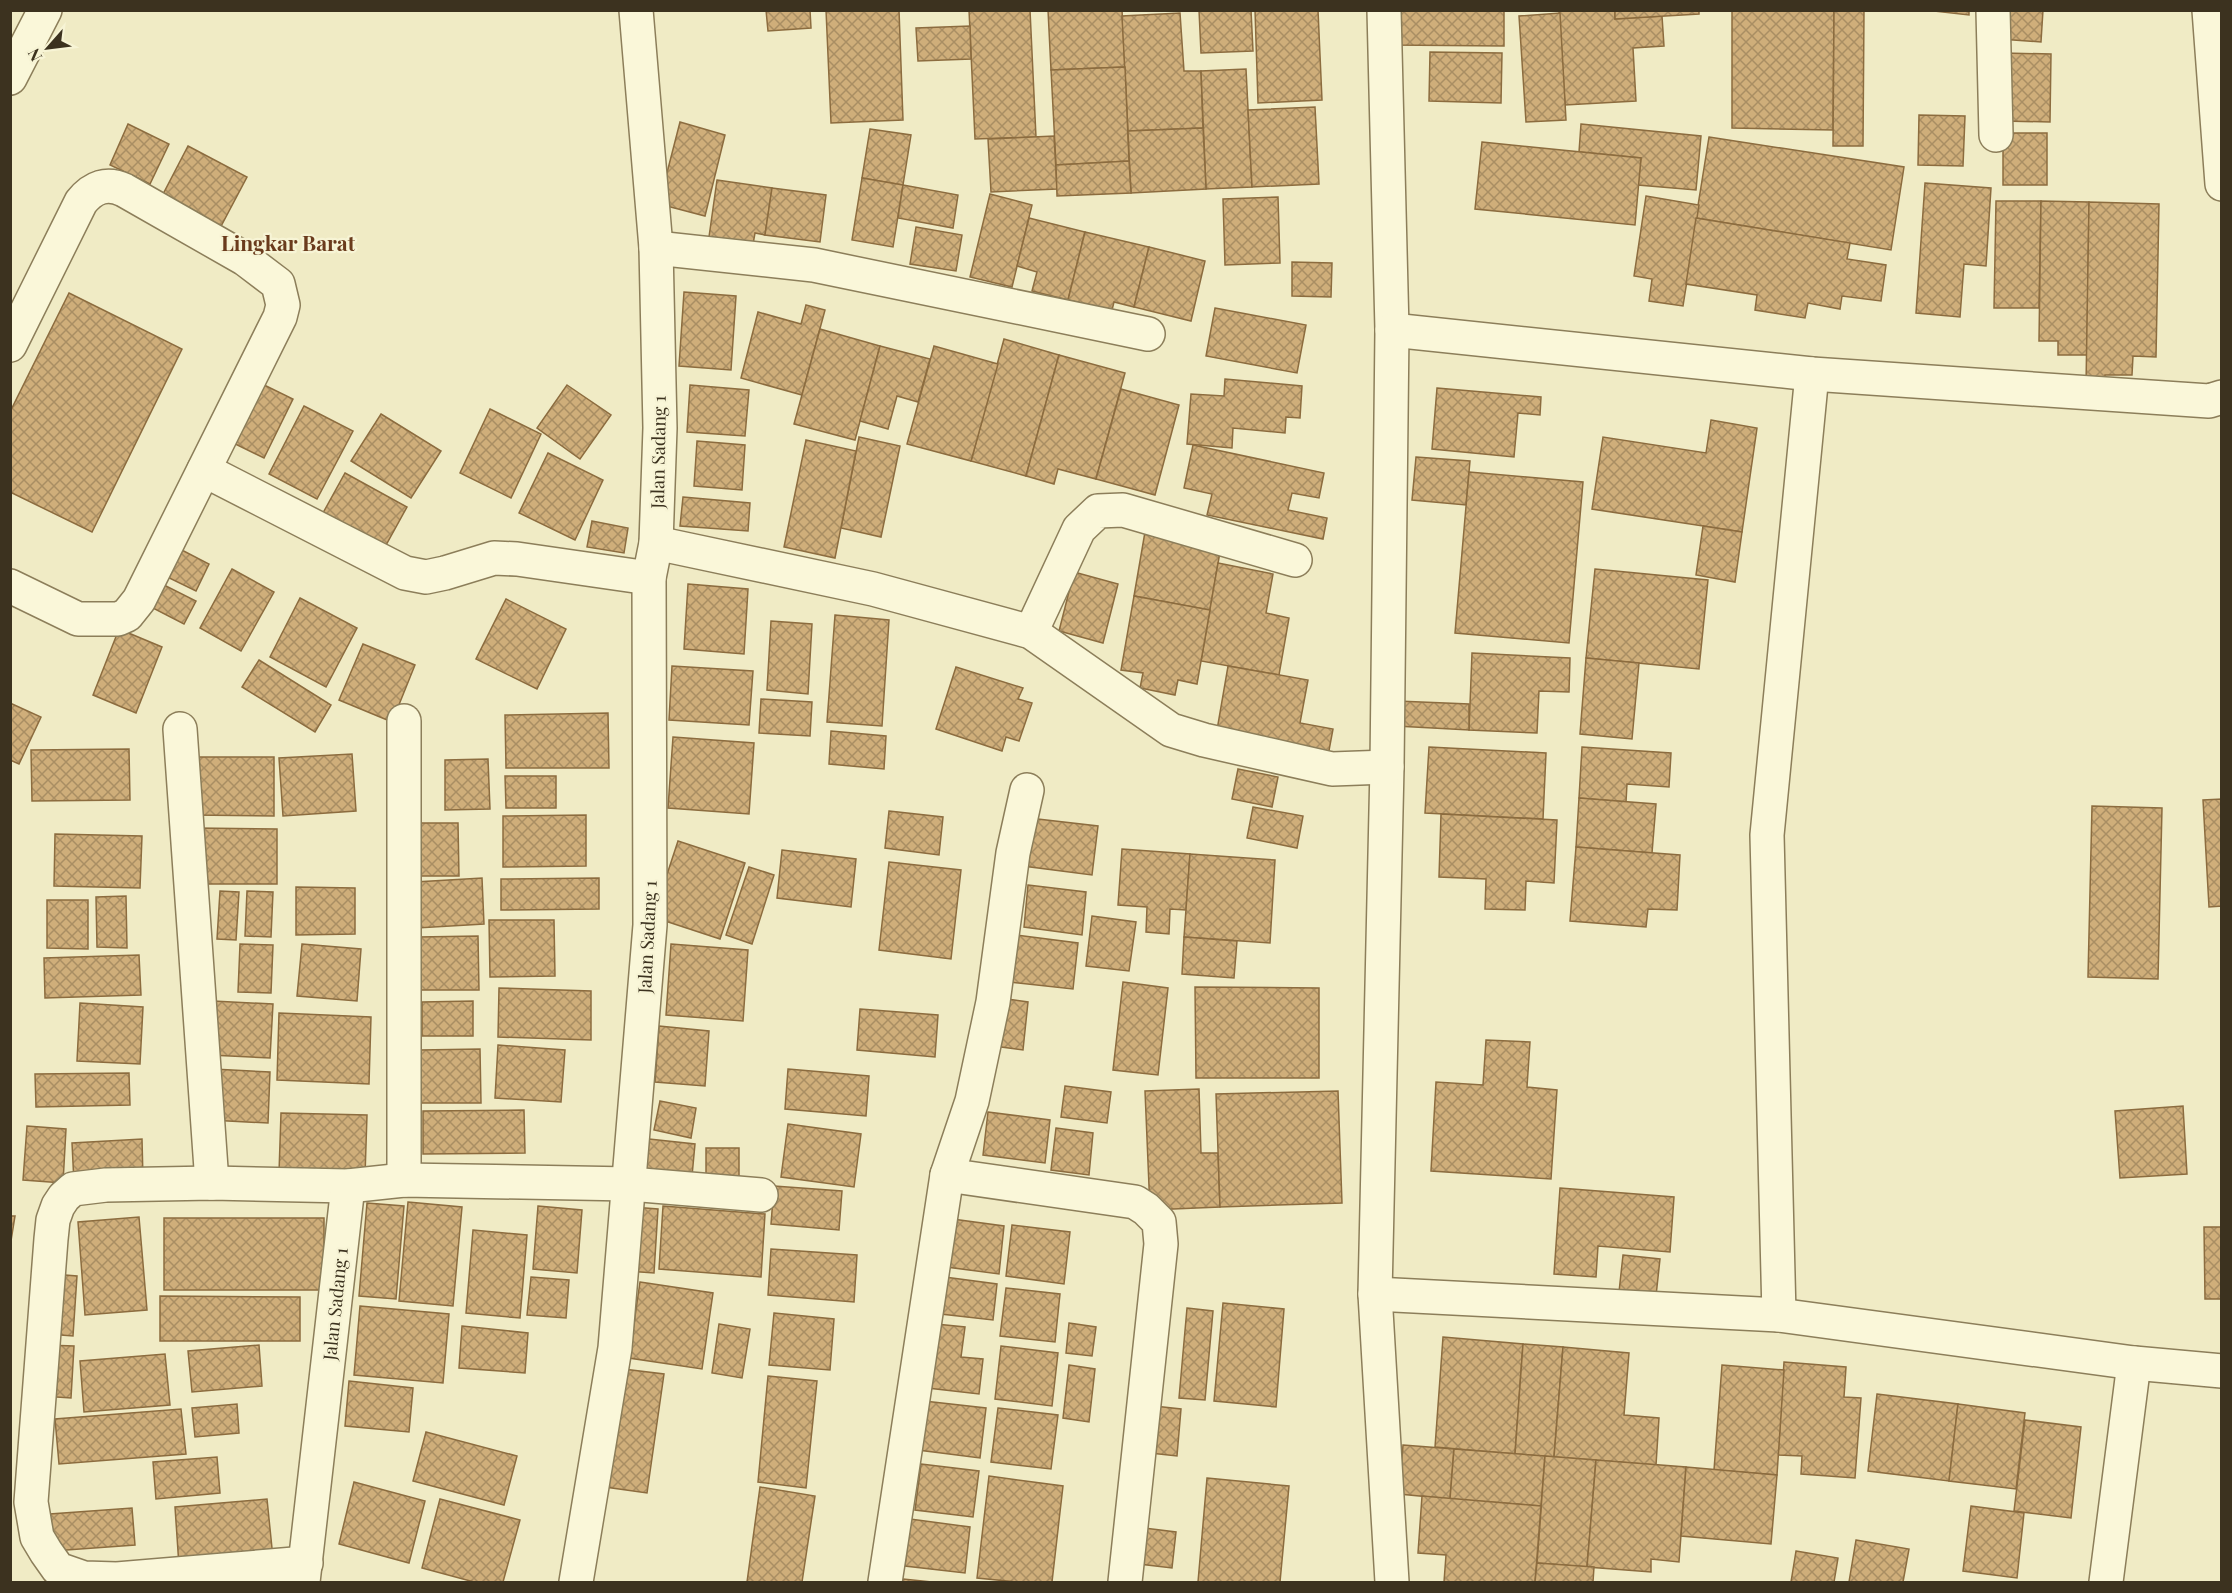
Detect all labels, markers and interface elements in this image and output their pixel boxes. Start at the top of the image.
north arrow [18,18,78,78]
text: N [22,45,46,65]
district label: Lingkar Barat [221,228,356,256]
street label: Jalan Sadang 1 [645,395,671,510]
street label: Jalan Sadang 1 [632,880,662,995]
street label: Jalan Sadang 1 [317,1246,353,1362]

